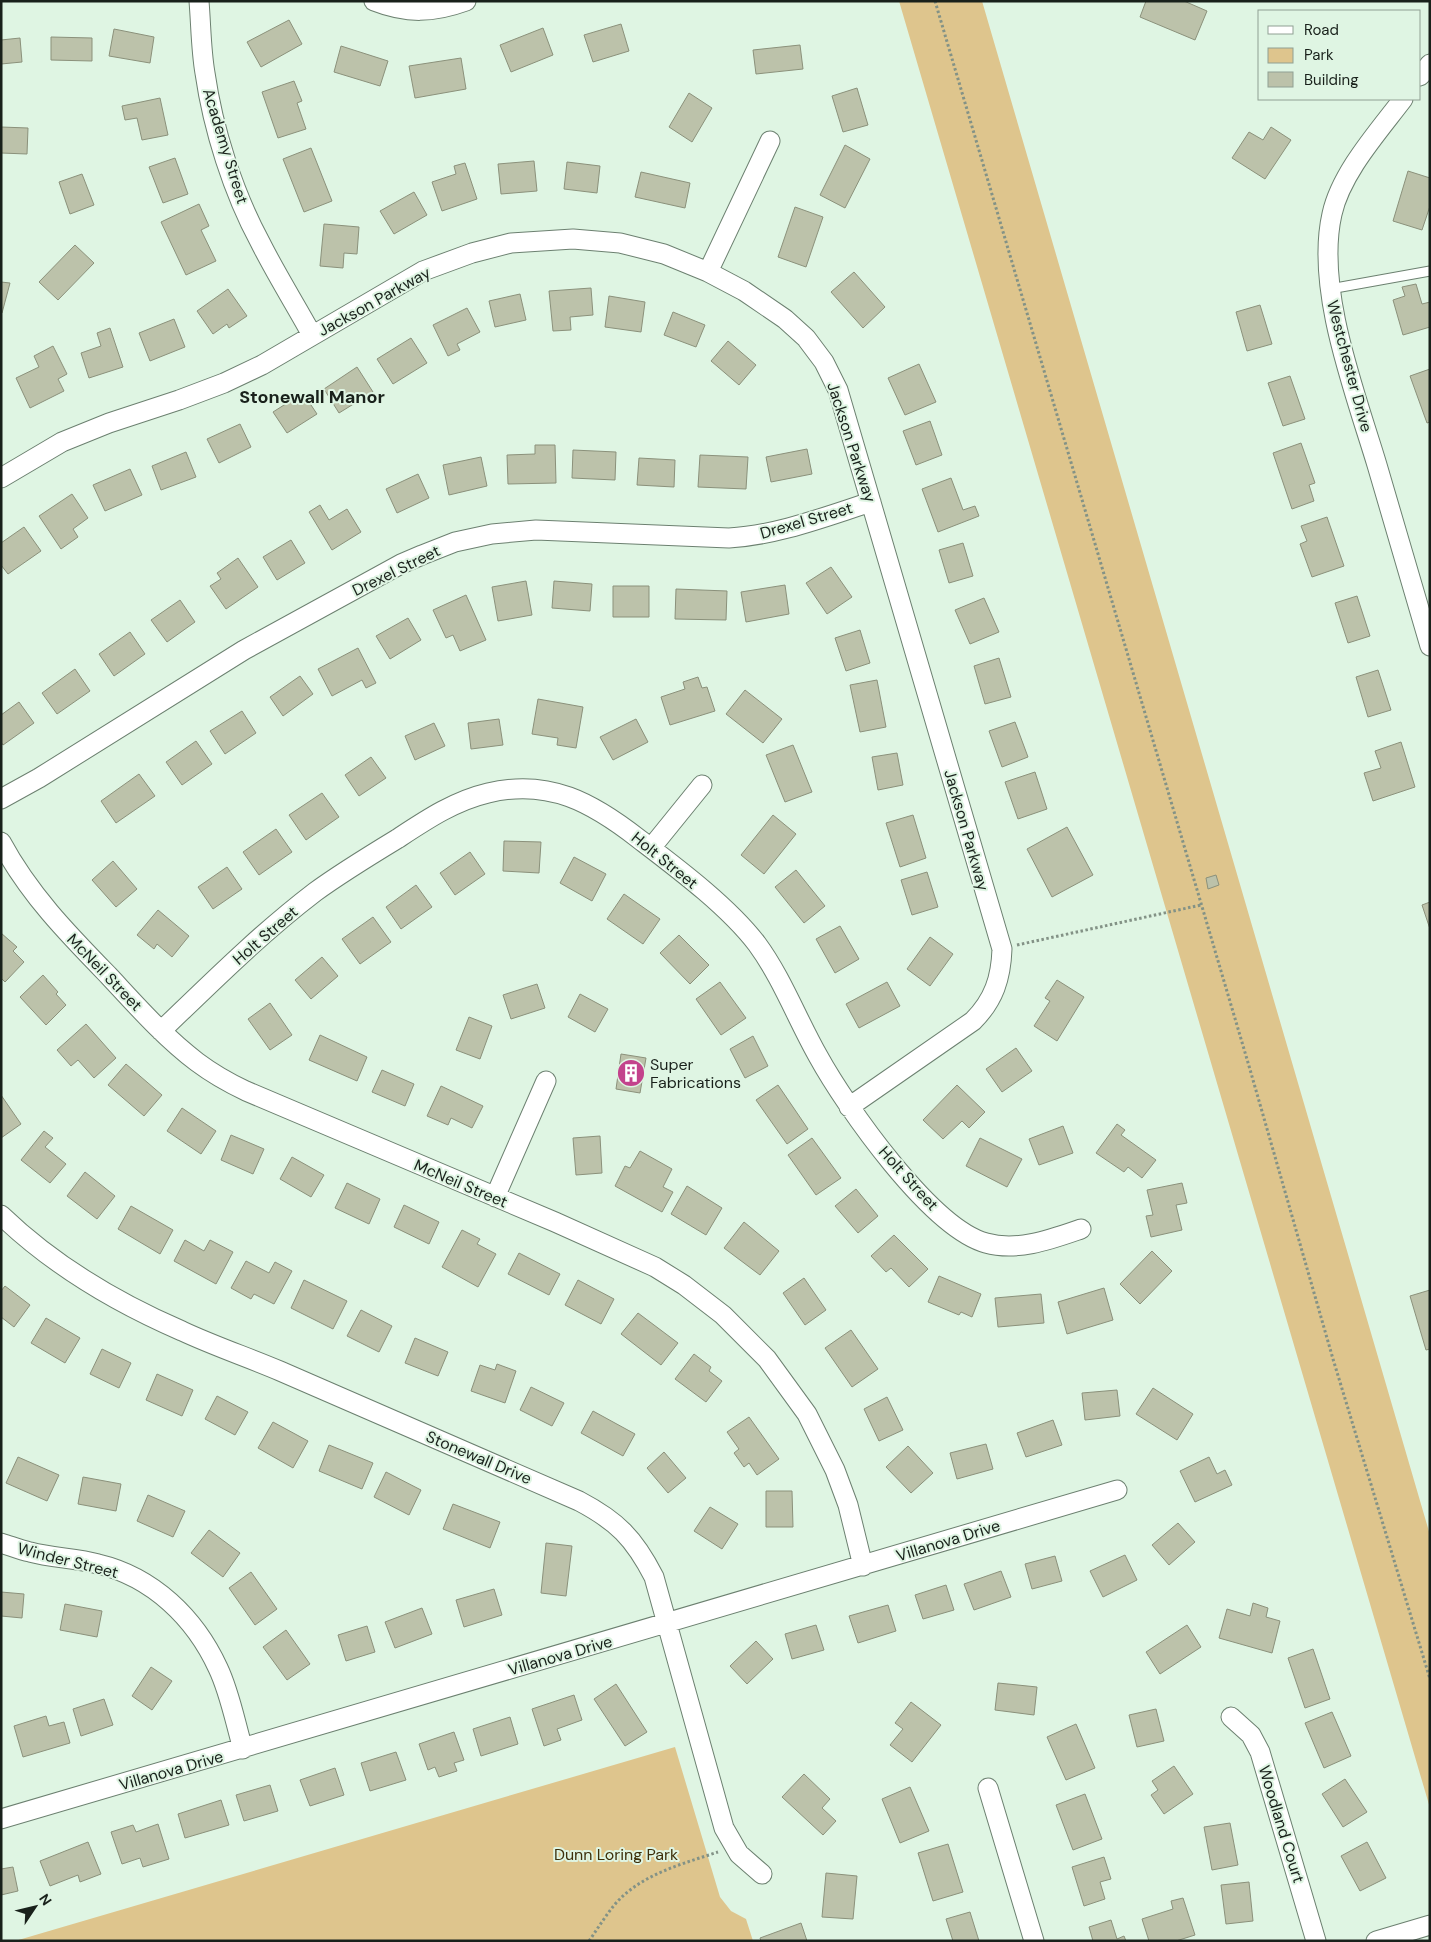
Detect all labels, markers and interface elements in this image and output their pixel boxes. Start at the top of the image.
legend [1258,10,1421,100]
text: Road [1304,20,1339,40]
text: Park [1304,45,1334,65]
text: Building [1304,70,1359,90]
street label: Academy Street [198,86,253,206]
street label: Jackson Parkway [314,262,434,341]
street label: Westchester Drive [1322,298,1377,434]
street label: Jackson Parkway [822,379,881,505]
district label: Stonewall Manor [239,385,385,409]
street label: Drexel Street [757,497,855,544]
street label: Drexel Street [349,540,444,601]
street label: Jackson Parkway [939,767,994,893]
street label: Holt Street [627,827,702,894]
street label: Holt Street [228,901,302,969]
street label: McNeil Street [62,929,147,1016]
place label: Super Fabrications [650,1054,741,1093]
building icon: Super Fabrications [616,1058,646,1088]
street label: Holt Street [874,1142,943,1215]
street label: McNeil Street [411,1154,511,1213]
street label: Stonewall Drive [423,1426,535,1489]
street label: Villanova Drive [894,1515,1003,1566]
street label: Winder Street [15,1538,120,1583]
street label: Villanova Drive [506,1631,615,1680]
street label: Villanova Drive [117,1746,226,1795]
street label: Woodland Court [1254,1763,1309,1885]
park label: Dunn Loring Park [554,1844,678,1865]
north arrow [10,1882,60,1932]
text: N [35,1890,56,1909]

